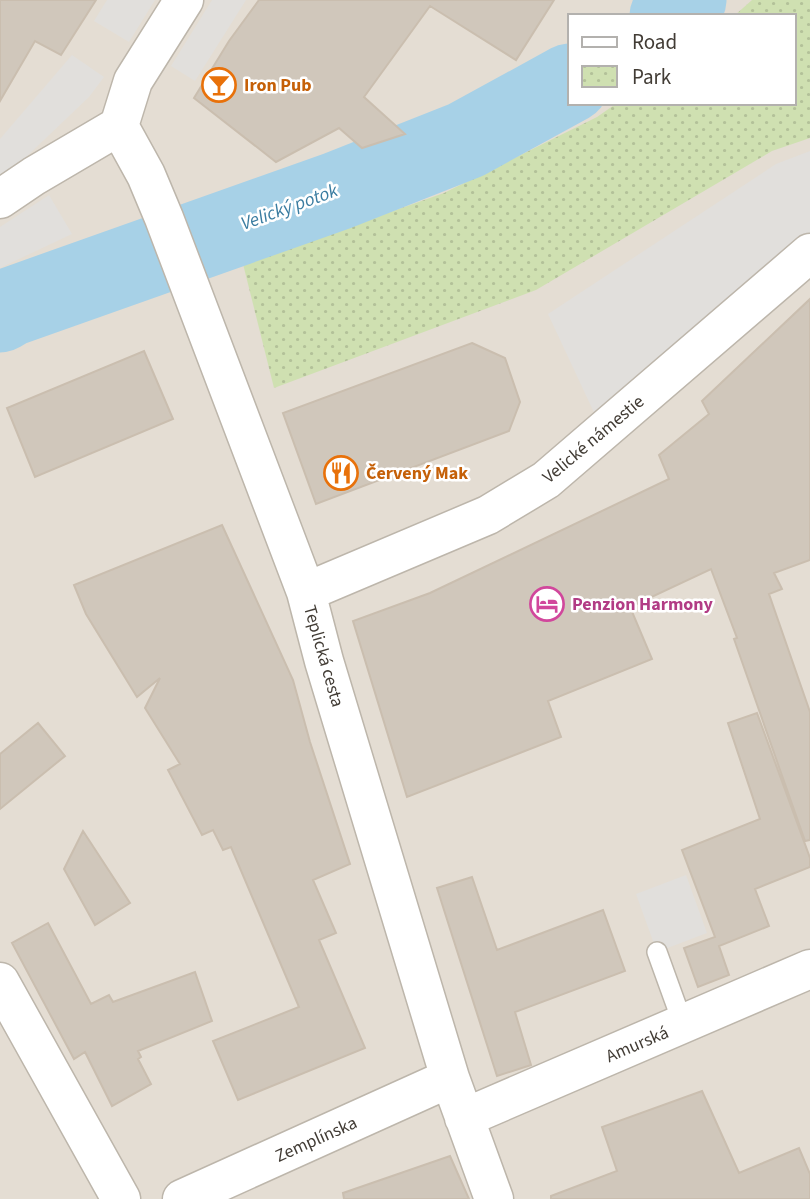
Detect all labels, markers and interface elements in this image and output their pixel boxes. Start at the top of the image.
legend [568,14,796,105]
text: Road [632,27,677,57]
text: Park [632,62,672,92]
bar icon: Iron Pub [200,66,238,104]
place label: Iron Pub [244,73,312,98]
water label: Velický potok [237,177,343,237]
street label: Velické námestie [537,389,650,489]
restaurant icon: Červený Mak [322,454,360,492]
place label: Červený Mak [366,461,468,486]
hotel icon: Penzion Harmony [528,585,566,623]
place label: Penzion Harmony [572,592,714,617]
street label: Teplická cesta [297,602,350,710]
street label: Amurská [602,1020,672,1069]
street label: Zemplínska [271,1110,361,1169]

